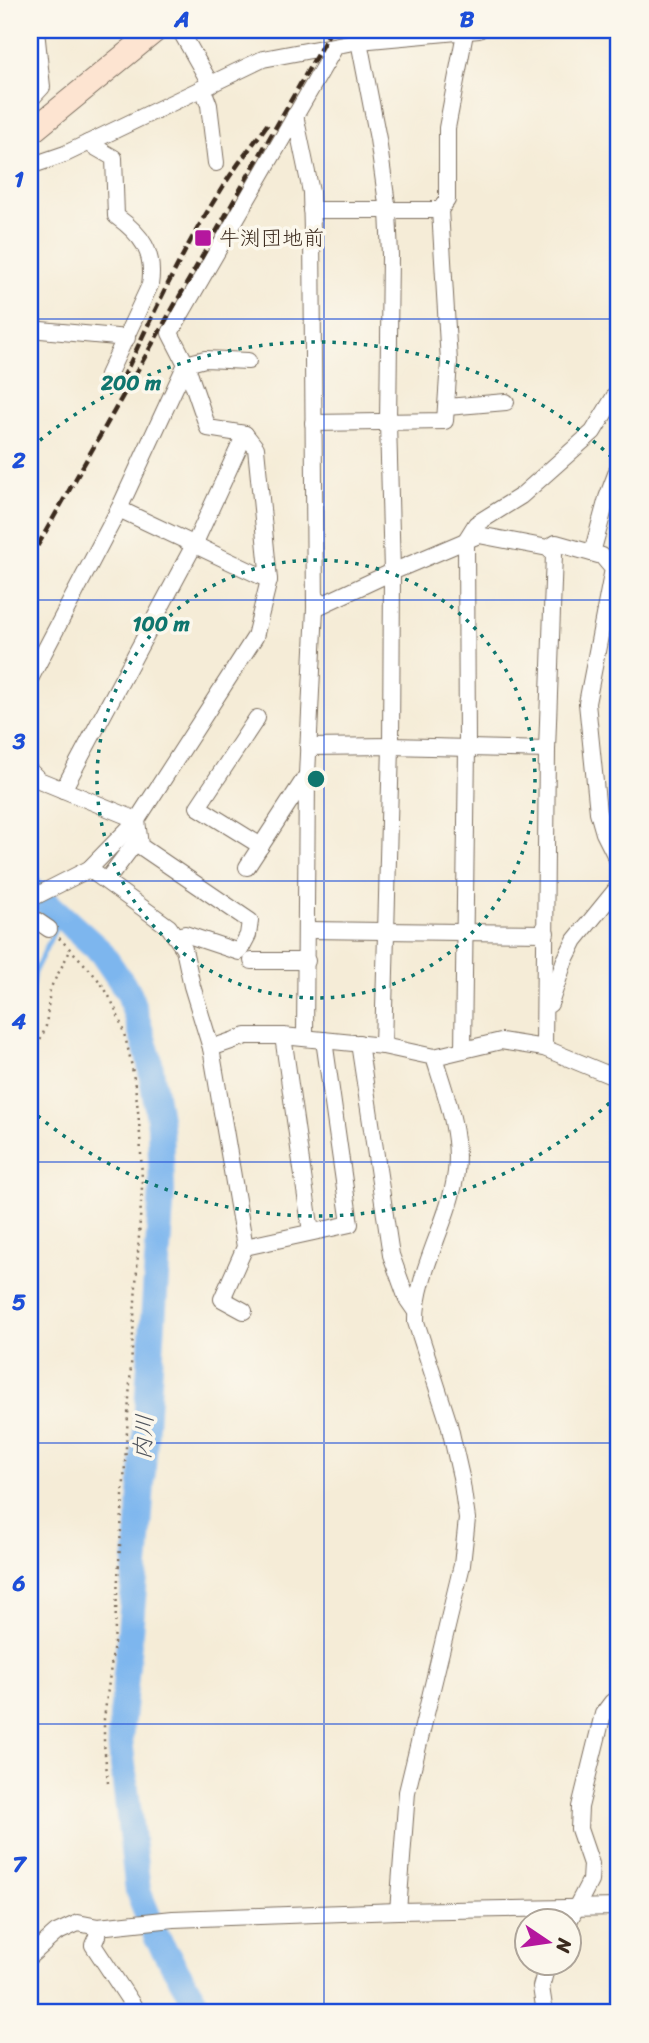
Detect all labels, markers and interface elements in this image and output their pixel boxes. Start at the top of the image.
text: A [173,0,190,40]
text: B [460,0,475,40]
text: 1 [14,159,24,200]
place label: 牛渕団地前 [219,219,324,257]
marker: 牛渕団地前 [193,228,213,248]
text: 200 m [100,364,162,402]
text: 2 [11,440,26,481]
text: 100 m [132,605,190,643]
text: 3 [12,721,26,762]
centre of rings [304,767,328,791]
text: 4 [11,1001,27,1042]
text: 5 [12,1282,26,1323]
water label: 内川 [121,1413,166,1461]
text: 6 [11,1563,26,1604]
text: 7 [12,1844,27,1885]
north arrow [512,1906,582,1976]
text: N [546,1935,582,1957]

